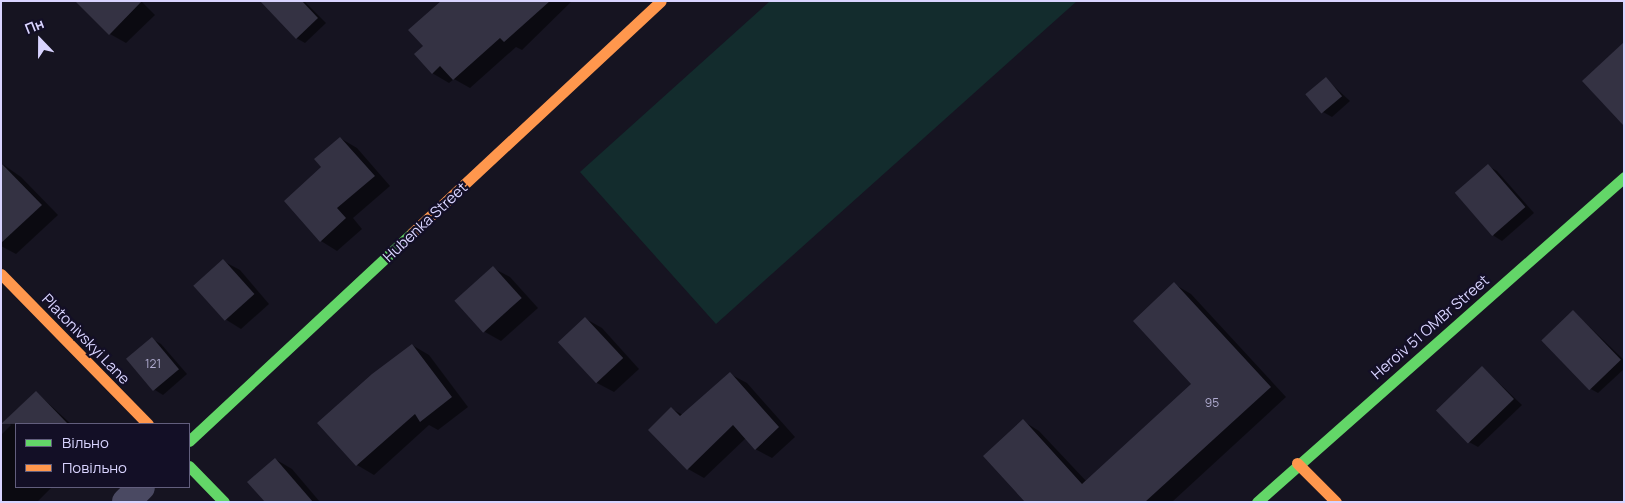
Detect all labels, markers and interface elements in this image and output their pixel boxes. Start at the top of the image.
text: Пн [22,13,46,38]
north arrow [15,15,65,65]
street label: Hubenka Street [379,178,471,266]
street label: Heroiv 51 OMBr Street [1368,271,1492,383]
street label: Platonivskyi Lane [38,290,134,388]
house number: 121 [145,357,161,371]
house number: 95 [1205,396,1219,410]
legend [15,423,190,488]
text: Вільно [62,432,109,453]
text: Повільно [62,457,127,478]

